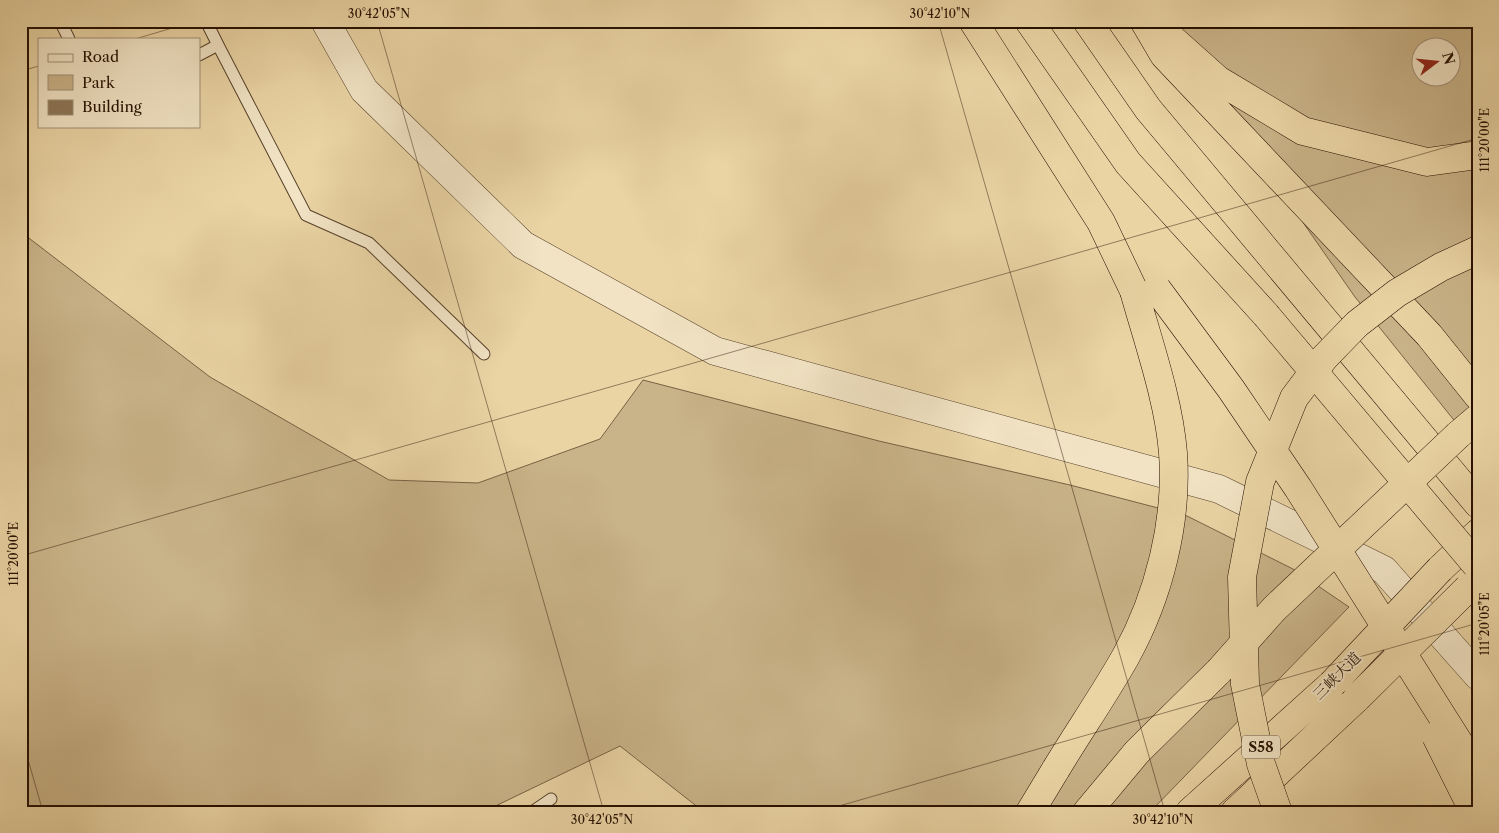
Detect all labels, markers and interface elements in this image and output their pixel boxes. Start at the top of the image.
text: 30°42'05"N [348,6,410,21]
text: 30°42'10"N [910,6,970,21]
legend [38,38,200,128]
north arrow [1412,38,1462,88]
text: Road [82,47,119,66]
text: N [1438,50,1459,67]
text: Park [82,73,116,92]
text: Building [82,97,142,116]
text: 111°20'00"E [1477,108,1492,172]
text: 111°20'00"E [6,522,21,586]
text: 111°20'05"E [1477,593,1492,655]
street label: 三峡大道 [1309,648,1365,704]
road number: S58 [1242,736,1280,759]
text: 30°42'05"N [571,812,633,827]
text: 30°42'10"N [1133,812,1193,827]

